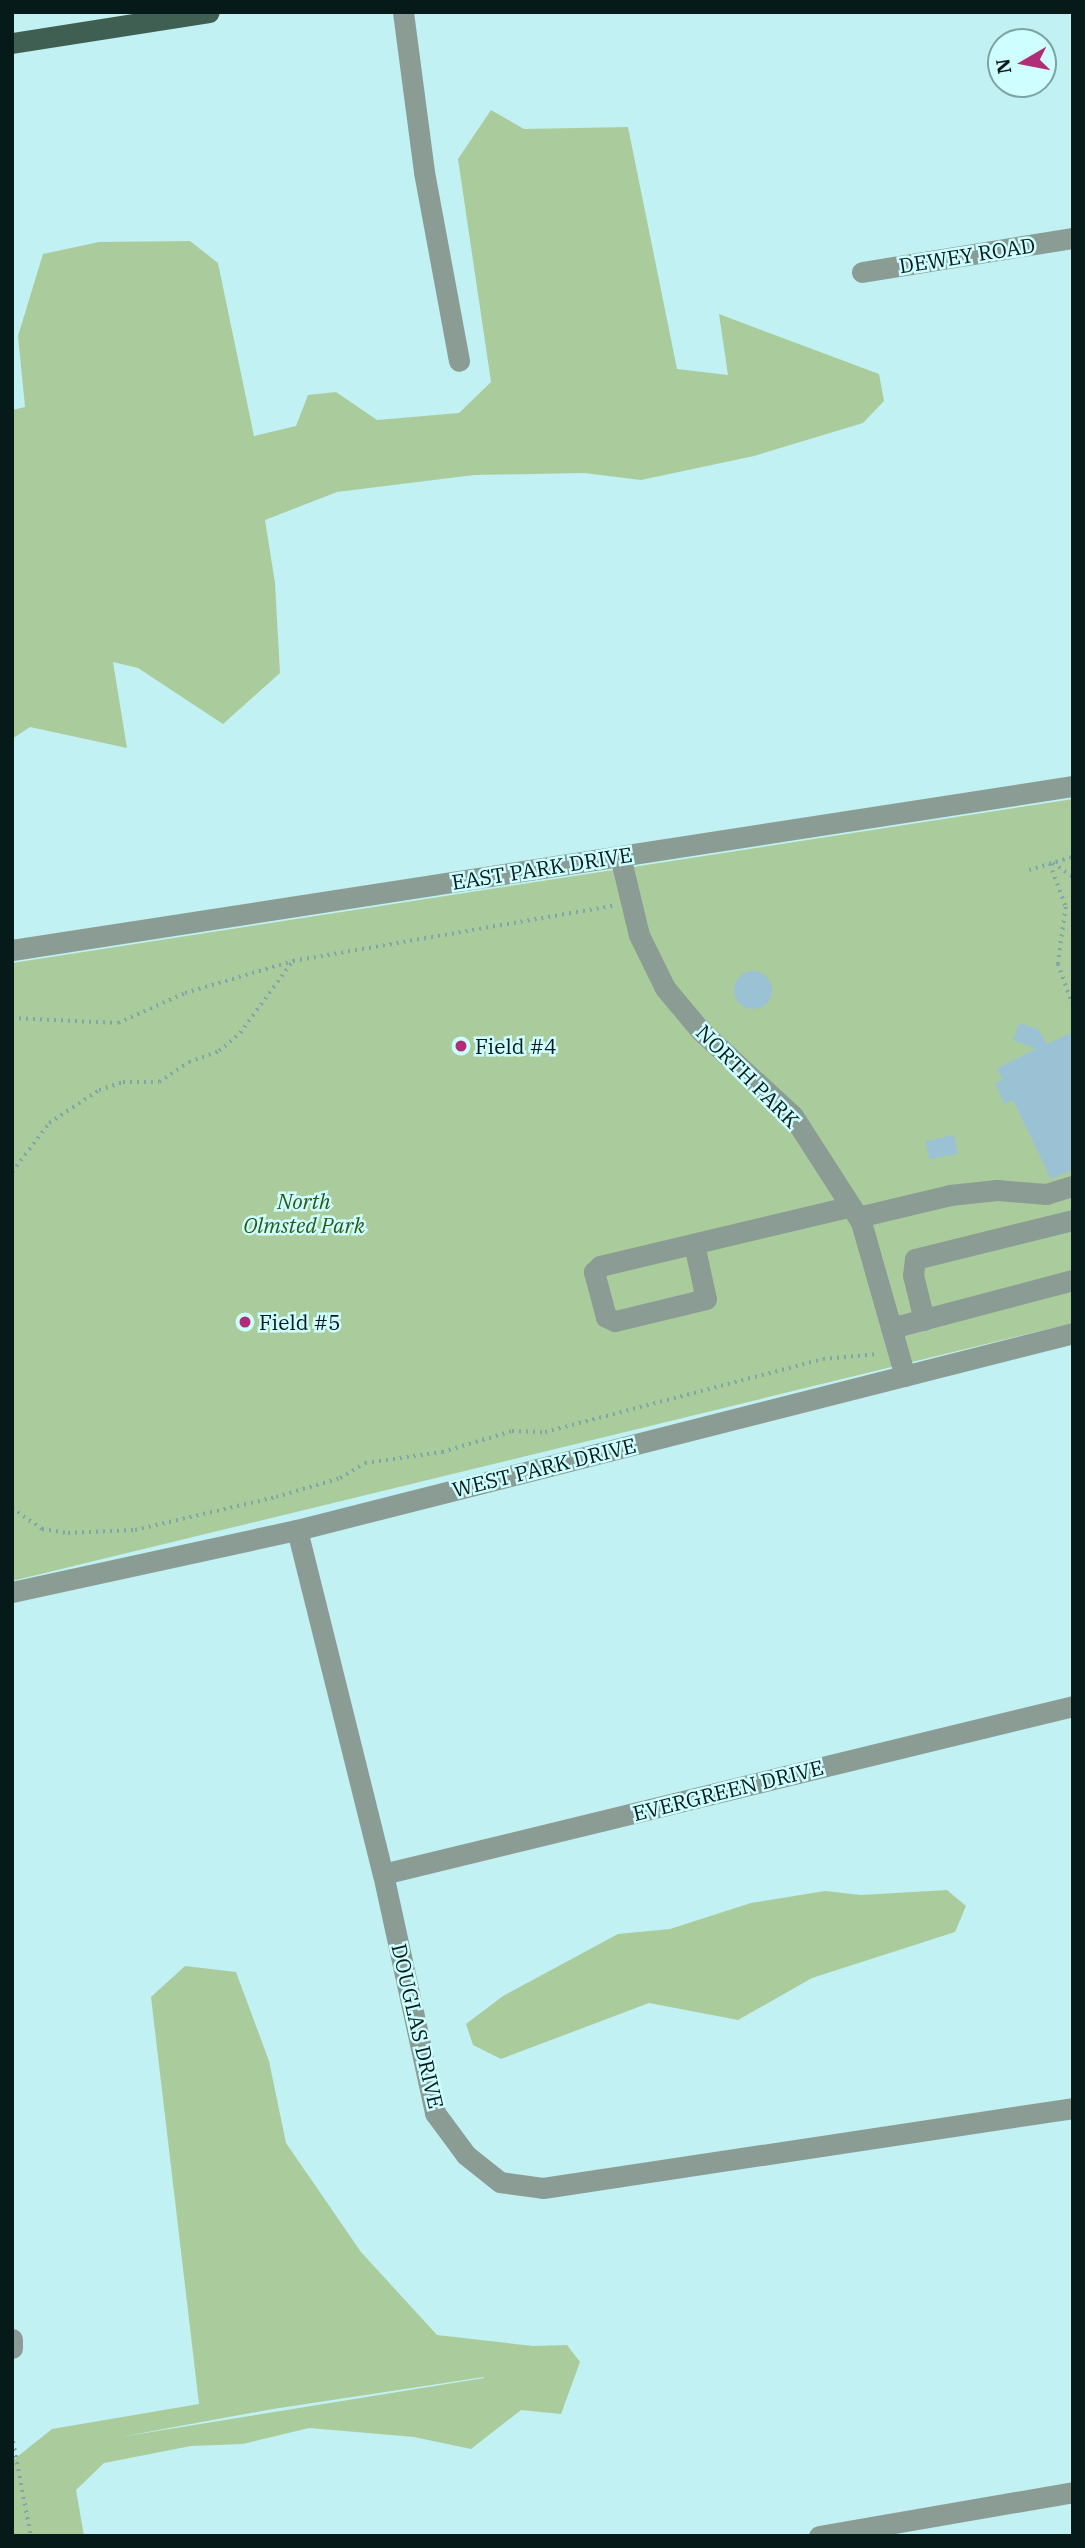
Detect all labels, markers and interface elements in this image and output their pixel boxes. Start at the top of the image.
north arrow [987,28,1057,98]
text: N [990,57,1016,76]
street label: DEWEY ROAD [897,232,1037,278]
street label: EAST PARK DRIVE [450,841,634,895]
street label: NORTH PARK [691,1019,805,1133]
place label: Field #4 [475,1033,557,1059]
marker: Field #4 [453,1038,469,1054]
park label: North Olmsted Park [243,1188,365,1238]
place label: Field #5 [259,1309,341,1335]
marker: Field #5 [237,1314,253,1330]
street label: WEST PARK DRIVE [450,1432,638,1502]
street label: EVERGREEN DRIVE [630,1754,826,1826]
street label: DOUGLAS DRIVE [387,1941,449,2111]

